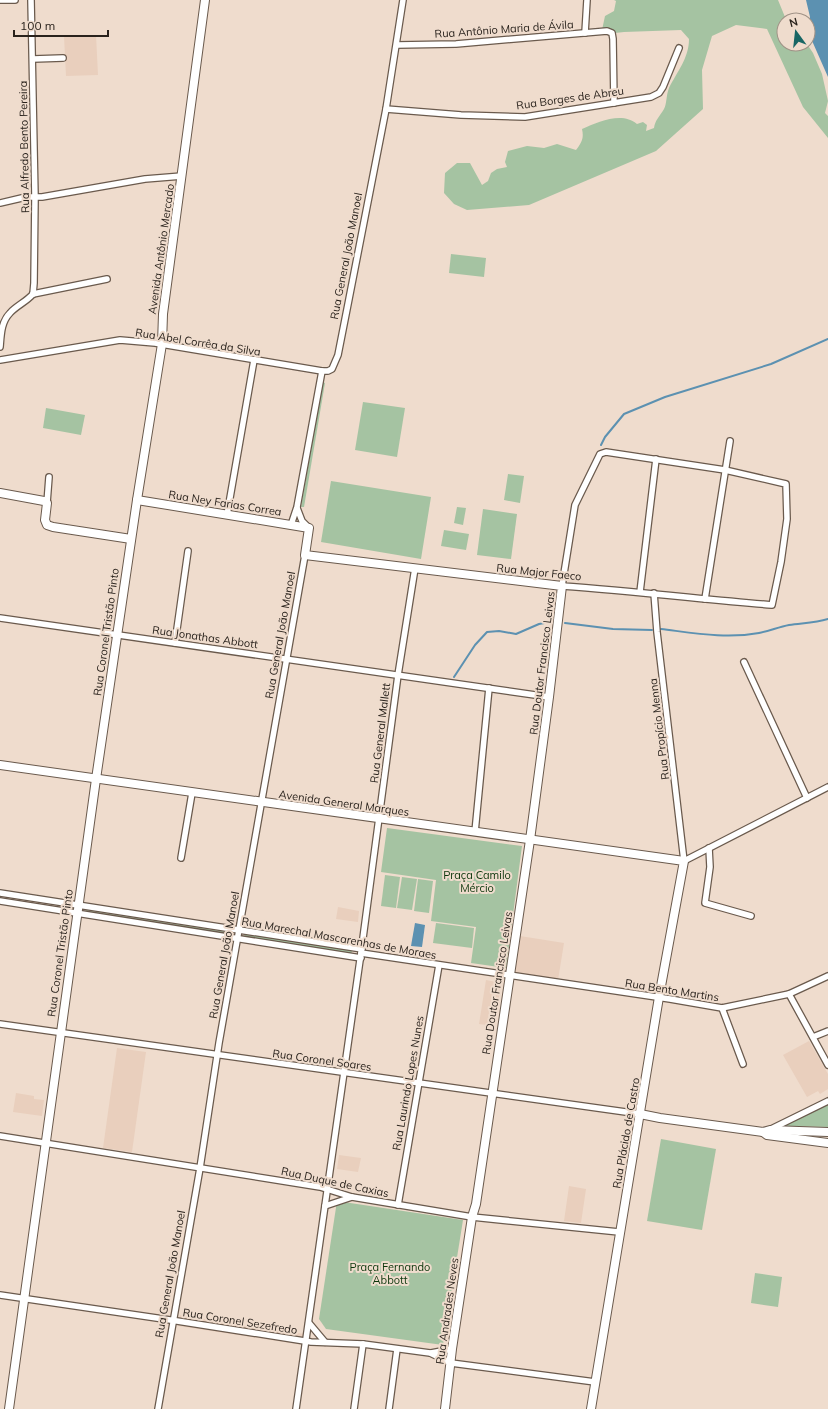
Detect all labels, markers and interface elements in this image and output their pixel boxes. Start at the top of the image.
scale bar [14,12,108,38]
north arrow [776,12,816,52]
text: N [788,15,799,30]
street label: Rua Antônio Maria de Ávila [434,17,574,41]
text: 100 m [20,18,55,33]
street label: Rua Alfredo Bento Pereira [16,81,32,213]
street label: Rua Borges de Abreu [515,84,625,112]
street label: Avenida Antônio Mercado [145,183,177,315]
street label: Rua General João Manoel [327,191,365,321]
street label: Rua Abel Corrêa da Silva [134,325,262,359]
street label: Rua Ney Farias Correa [167,487,283,519]
street label: Rua Major Faeco [496,561,582,583]
street label: Rua Coronel Tristão Pinto [90,567,122,697]
street label: Rua General João Manoel [262,570,298,700]
street label: Rua Doutor Francisco Leivas [526,590,558,736]
street label: Rua Jonathas Abbott [151,623,259,651]
street label: Rua Propício Menna [646,678,672,780]
street label: Rua General Mallett [367,682,393,784]
street label: Avenida General Marques [278,787,410,819]
park label: Praça Camilo Mércio [443,868,511,895]
street label: Rua Coronel Tristão Pinto [44,888,76,1018]
street label: Rua General João Manoel [206,890,242,1020]
street label: Rua Doutor Francisco Leivas [479,910,515,1056]
street label: Rua Marechal Mascarenhas de Moraes [240,914,438,962]
street label: Rua Bento Martins [624,976,720,1004]
street label: Rua Laurindo Lopes Nunes [389,1014,427,1152]
street label: Rua Coronel Soares [271,1046,373,1074]
street label: Rua Plácido de Castro [609,1076,643,1190]
street label: Rua Duque de Caxias [280,1164,390,1200]
street label: Rua General João Manoel [152,1209,188,1339]
street label: Rua Andrades Neves [433,1257,461,1365]
park label: Praça Fernando Abbott [350,1260,430,1287]
street label: Rua Coronel Sezefredo [182,1305,298,1337]

